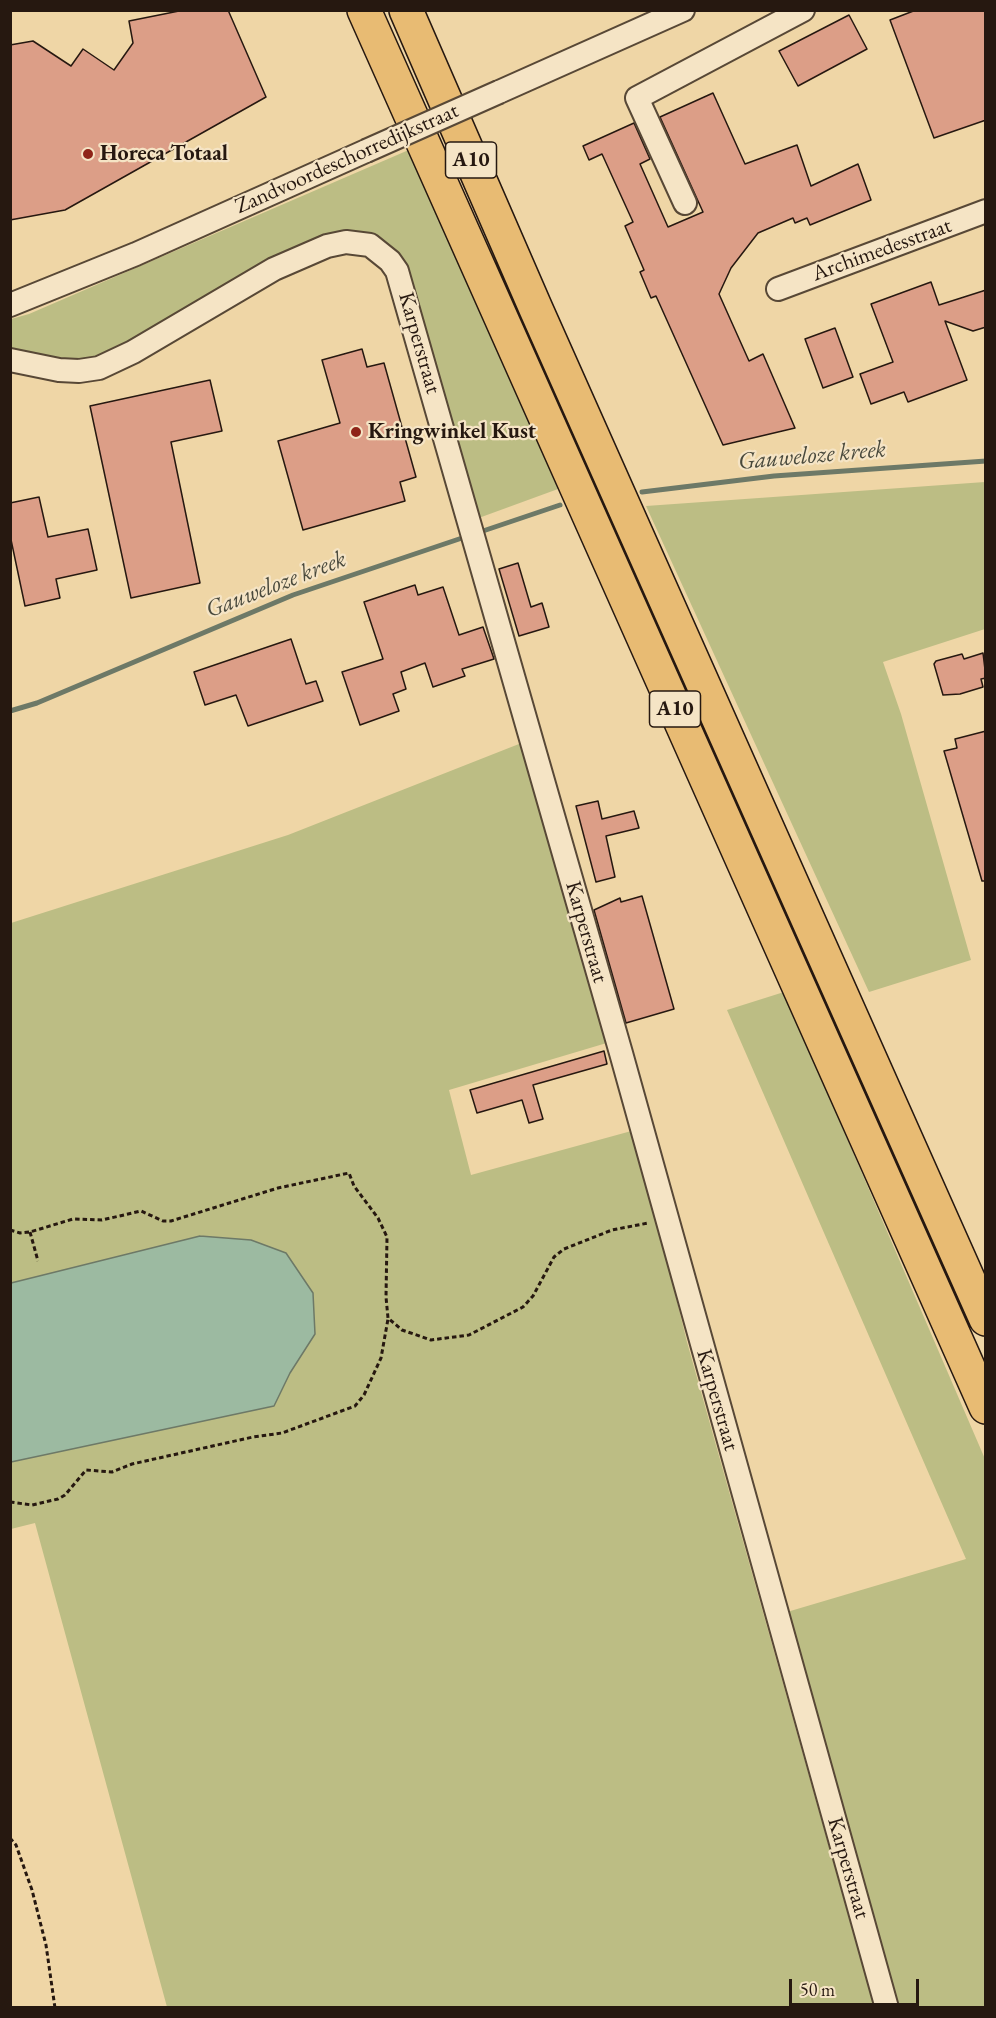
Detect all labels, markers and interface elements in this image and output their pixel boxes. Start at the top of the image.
street label: Zandvoordeschorredijkstraat [231,98,463,220]
place label: Horeca Totaal [100,141,228,167]
road number: A10 [446,142,496,178]
marker: Horeca Totaal [81,147,95,161]
street label: Archimedesstraat [809,213,955,287]
street label: Karperstraat [392,289,446,397]
place label: Kringwinkel Kust [368,419,536,445]
marker: Kringwinkel Kust [349,425,363,439]
water label: Gauweloze kreek [737,435,887,477]
water label: Gauweloze kreek [202,545,350,625]
road number: A10 [650,691,700,727]
street label: Karperstraat [559,878,613,986]
street label: Karperstraat [690,1346,744,1454]
street label: Karperstraat [821,1814,875,1922]
scale bar [792,1967,922,2005]
text: 50 m [800,1978,835,2001]

